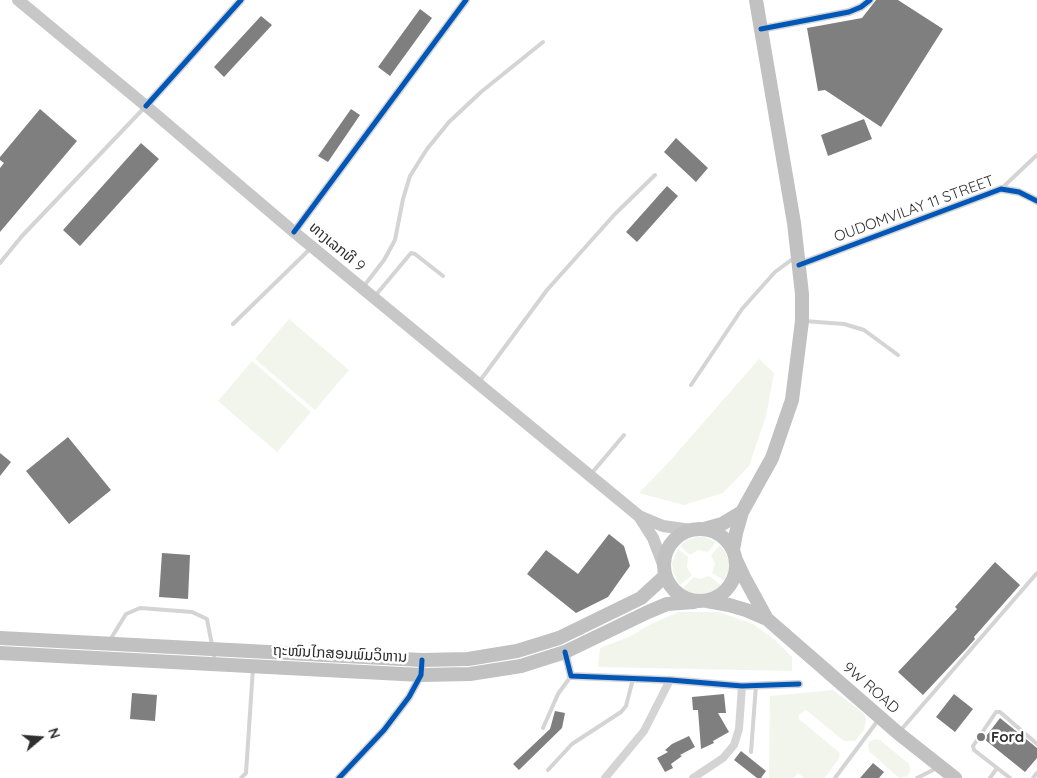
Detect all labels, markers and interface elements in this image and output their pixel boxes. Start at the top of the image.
street label: OUDOMVILAY 11 STREET [832,172,996,246]
street label: ທາງເລກທີ 9 [305,218,369,276]
street label: ຖະໜົນໄກສອນພົມວິຫານ [272,641,408,667]
street label: 9W ROAD [839,659,903,717]
north arrow [15,713,65,763]
text: N [44,726,64,741]
place label: Ford [991,728,1024,746]
marker: Ford [975,731,987,743]

